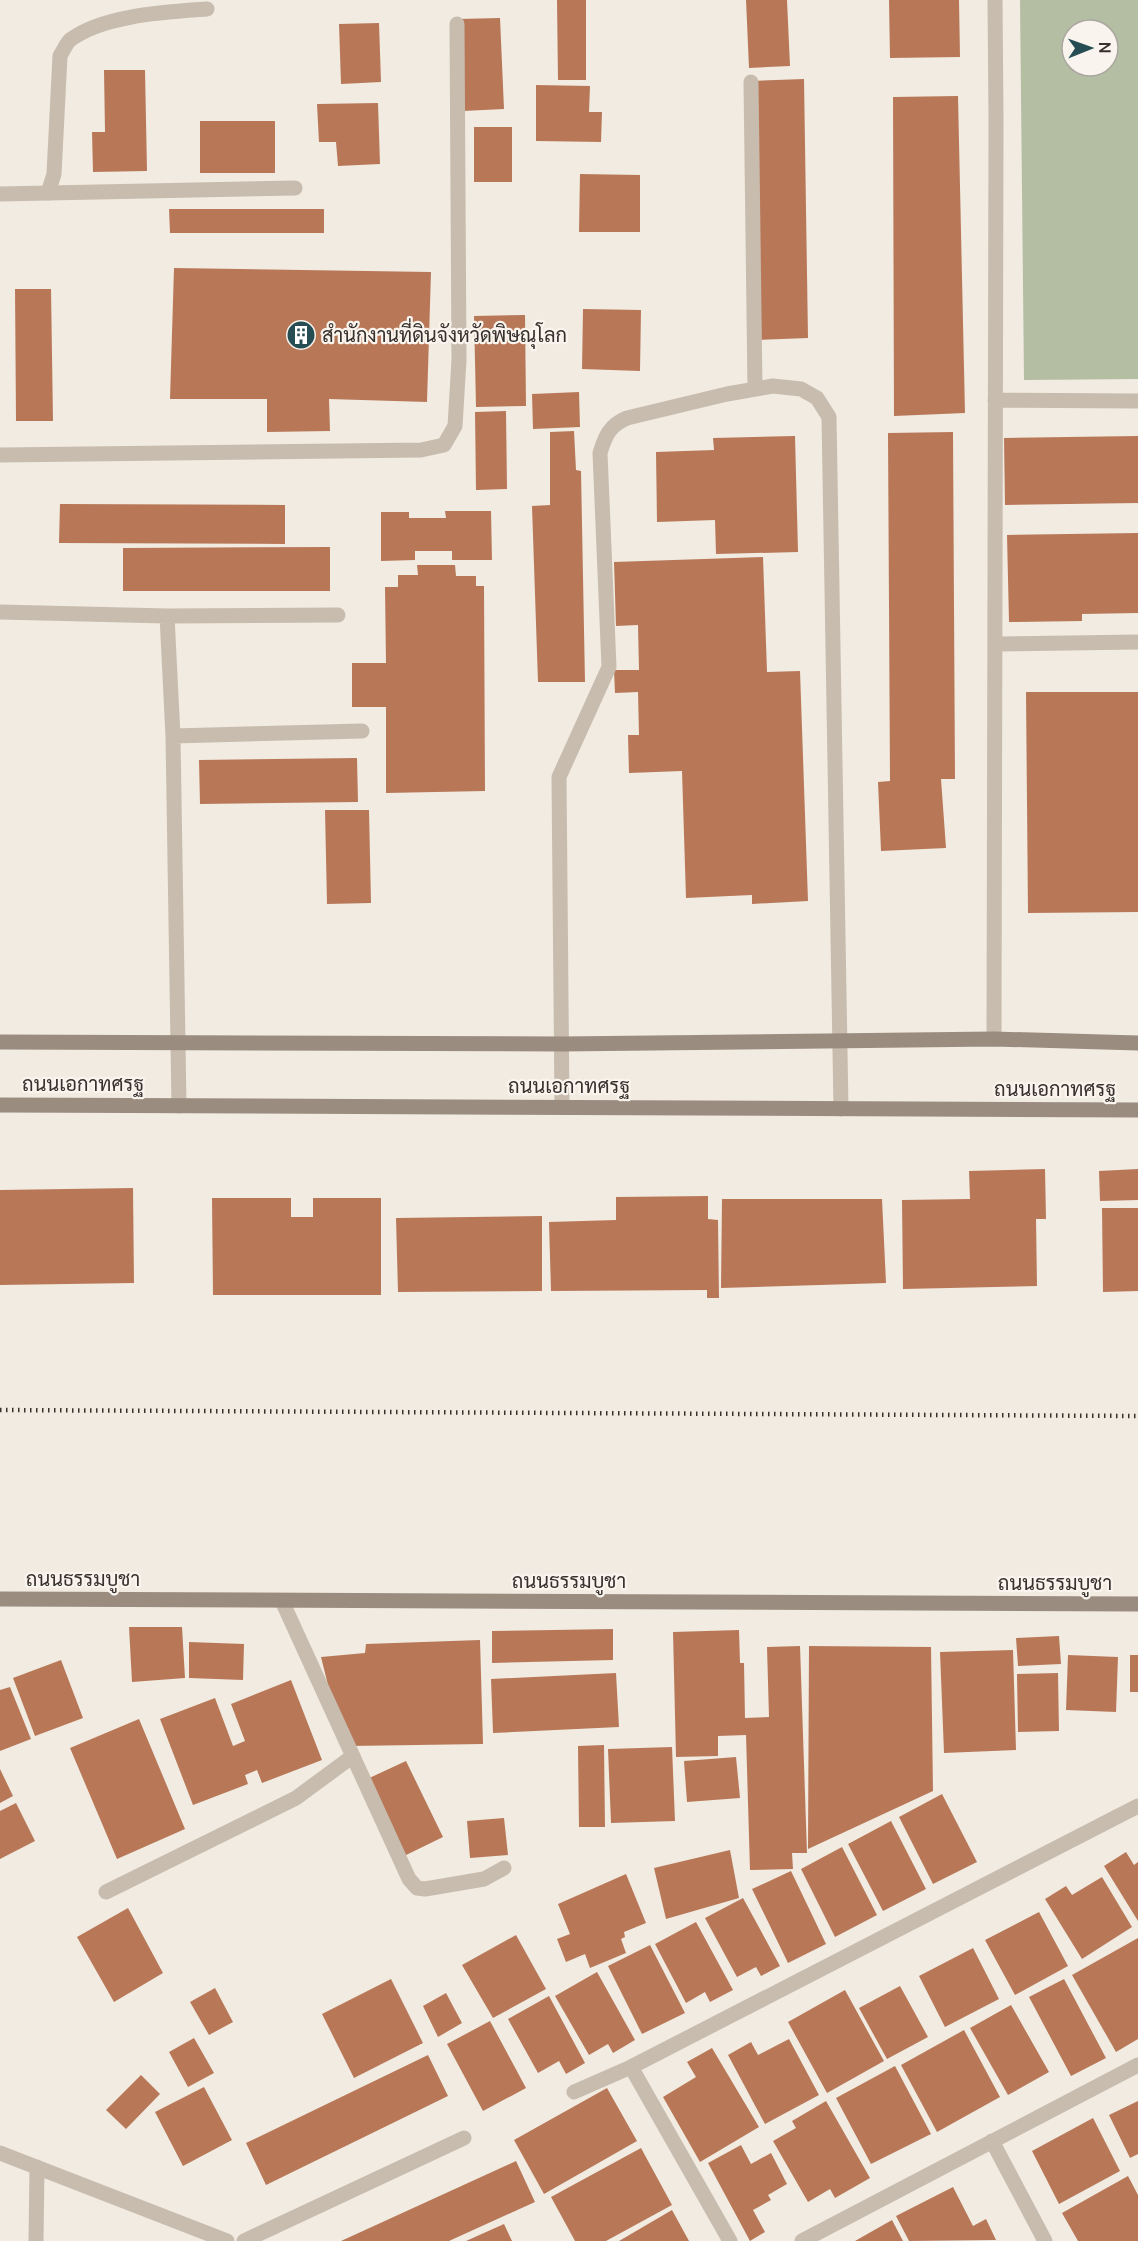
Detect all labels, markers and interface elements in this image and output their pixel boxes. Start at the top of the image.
north arrow [1060,18,1120,78]
text: N [1094,42,1116,54]
place label: สำนักงานที่ดินจังหวัดพิษณุโลก [322,318,567,349]
building icon: สำนักงานที่ดินจังหวัดพิษณุโลก [285,319,317,351]
street label: ถนนเอกาทศรฐ [22,1070,144,1097]
street label: ถนนเอกาทศรฐ [508,1072,630,1099]
street label: ถนนเอกาทศรฐ [994,1075,1116,1102]
street label: ถนนธรรมบูชา [26,1565,140,1594]
street label: ถนนธรรมบูชา [512,1567,626,1596]
street label: ถนนธรรมบูชา [998,1569,1112,1598]

